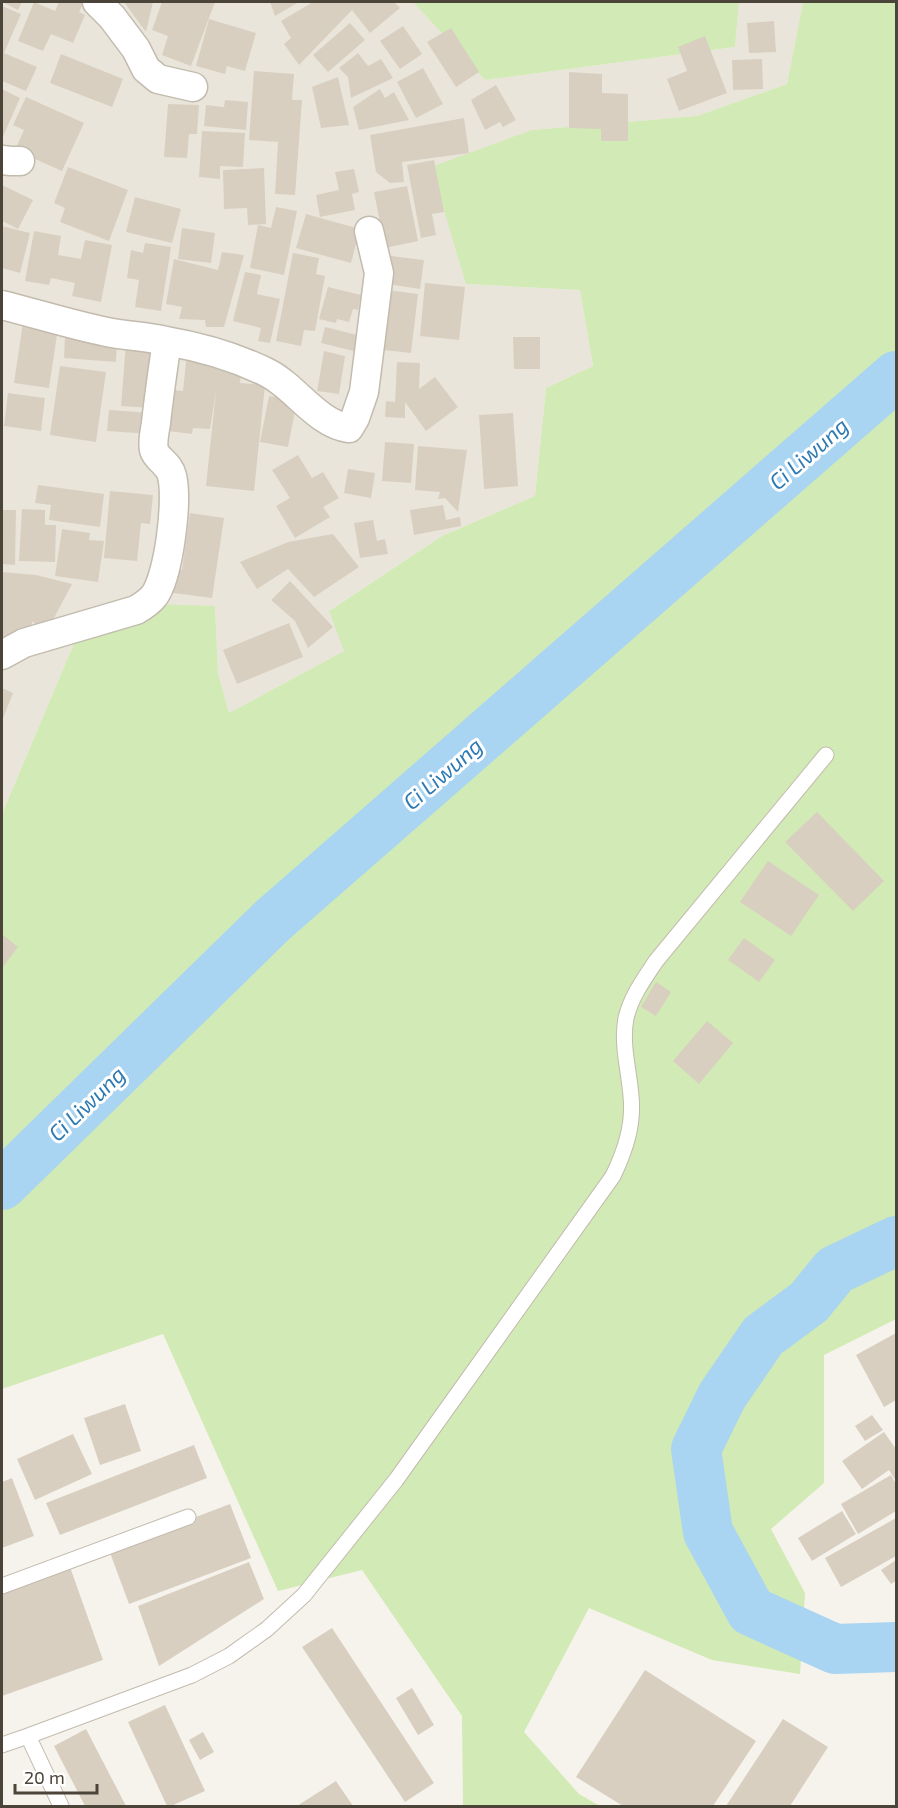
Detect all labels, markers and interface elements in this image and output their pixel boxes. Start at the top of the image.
water label: Ci Liwung [763,412,853,494]
water label: Ci Liwung [397,732,487,814]
water label: Ci Liwung [42,1060,130,1146]
scale bar [15,1757,98,1795]
text: 20 m [24,1766,65,1788]

